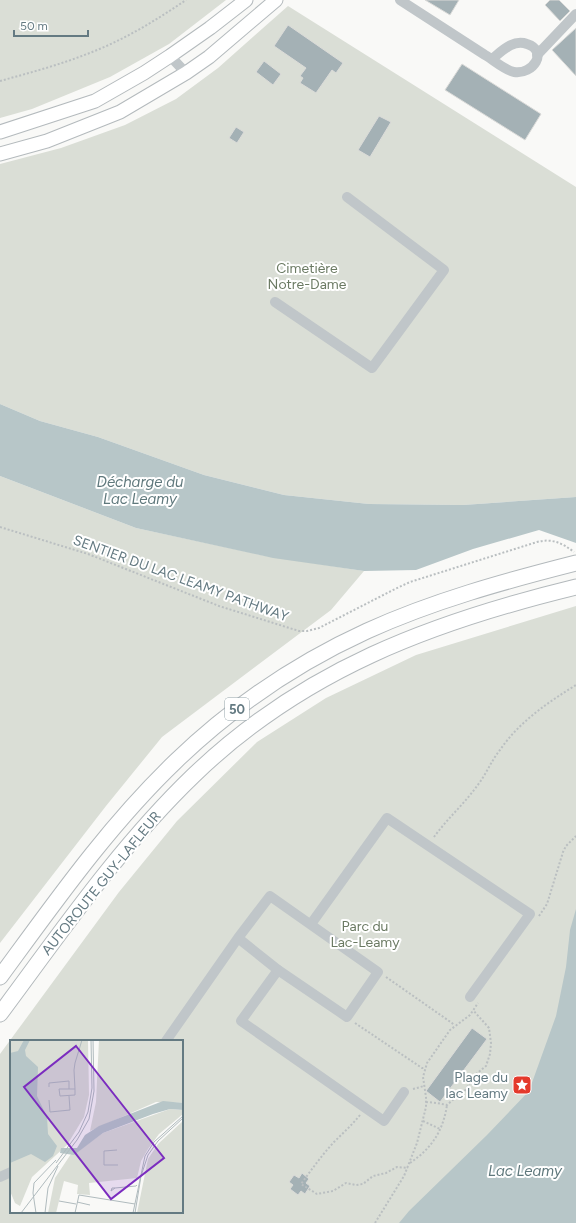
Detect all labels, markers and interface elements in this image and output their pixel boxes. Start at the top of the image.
scale bar [14,12,88,38]
text: 50 m [20,19,48,33]
park label: Cimetière Notre-Dame [268,260,347,293]
water label: Décharge du Lac Leamy [97,473,183,508]
street label: SENTIER DU LAC LEAMY PATHWAY [71,531,291,626]
road number: 50 [225,698,249,720]
street label: AUTOROUTE GUY-LAFLEUR [38,808,165,959]
park label: Parc du Lac-Leamy [330,918,400,951]
inset map [10,1040,183,1213]
place label: Plage du lac Leamy [446,1069,509,1102]
place icon: Plage du lac Leamy [511,1074,533,1096]
water label: Lac Leamy [488,1162,563,1180]

